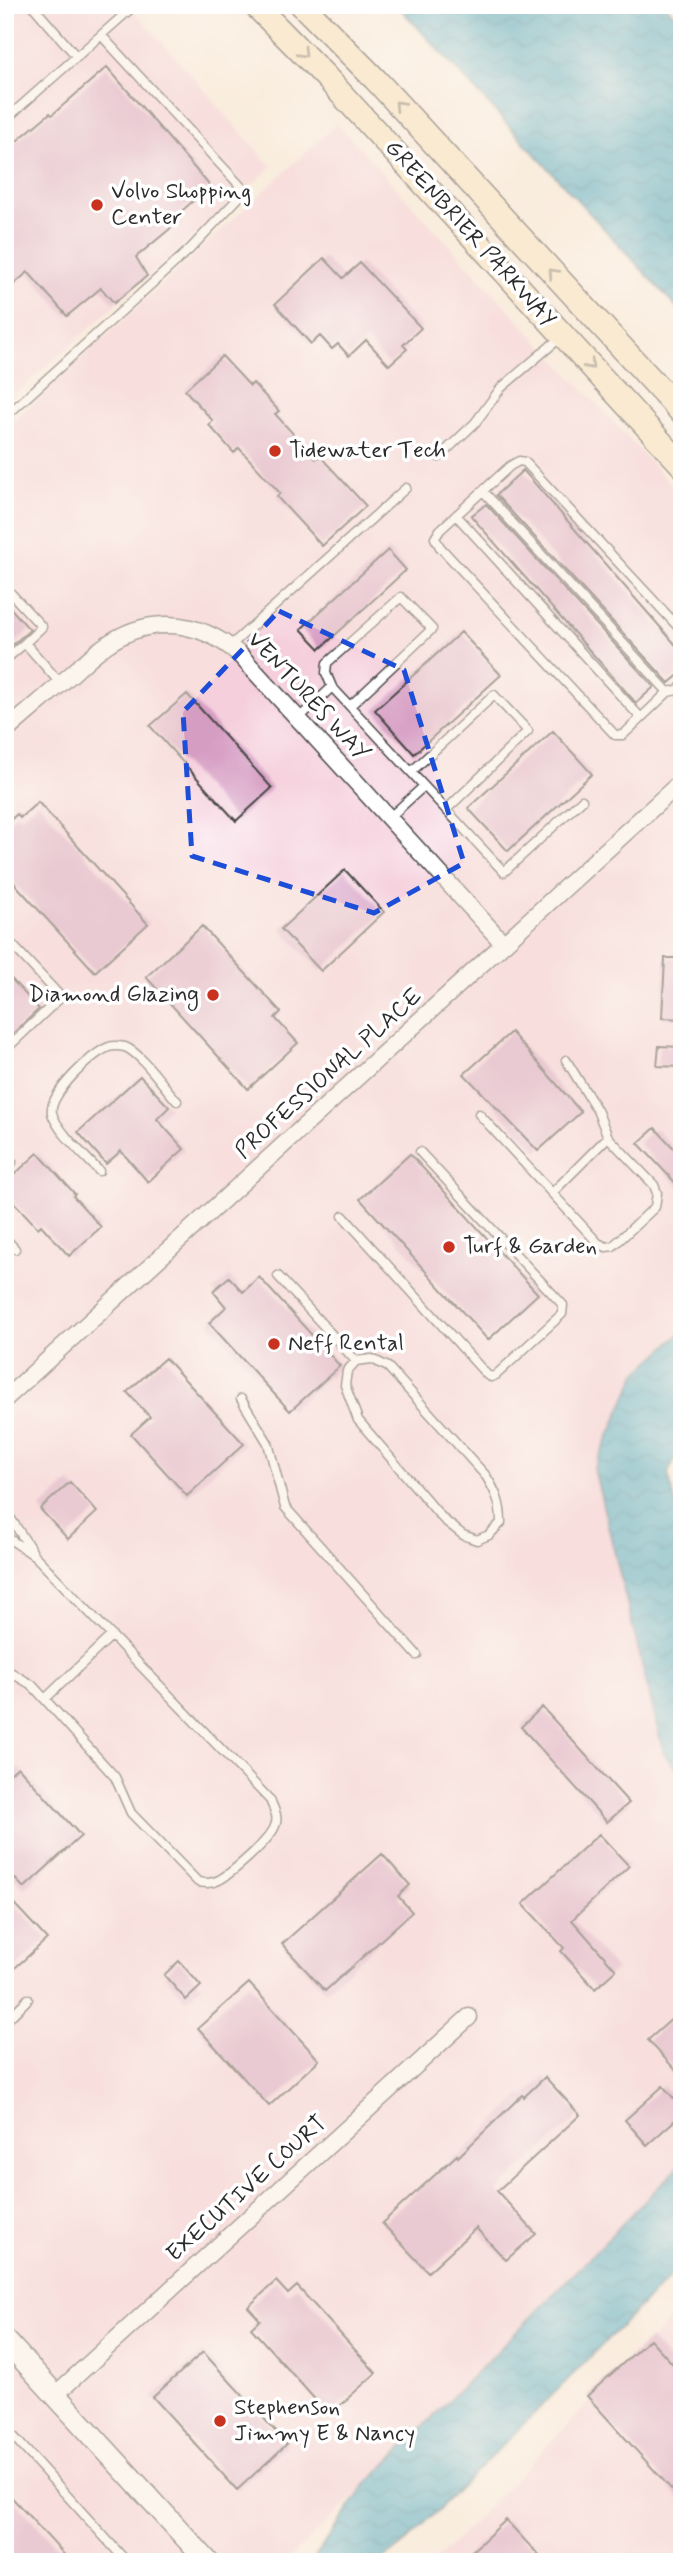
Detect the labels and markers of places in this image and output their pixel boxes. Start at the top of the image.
place label: Volvo Shopping Center [111,177,251,233]
marker: Volvo Shopping Center [89,197,105,213]
place label: Tidewater Tech [289,436,446,466]
marker: Tidewater Tech [267,443,283,459]
place label: Diamond Glazing [29,980,199,1012]
marker: Diamond Glazing [205,987,221,1003]
place label: Turf & Garden [463,1232,597,1262]
marker: Turf & Garden [441,1239,457,1255]
place label: Neff Rental [288,1329,404,1359]
marker: Neff Rental [266,1336,282,1352]
place label: Stephenson Jimmy E & Nancy [234,2393,415,2449]
marker: Stephenson Jimmy E & Nancy [212,2413,228,2429]

